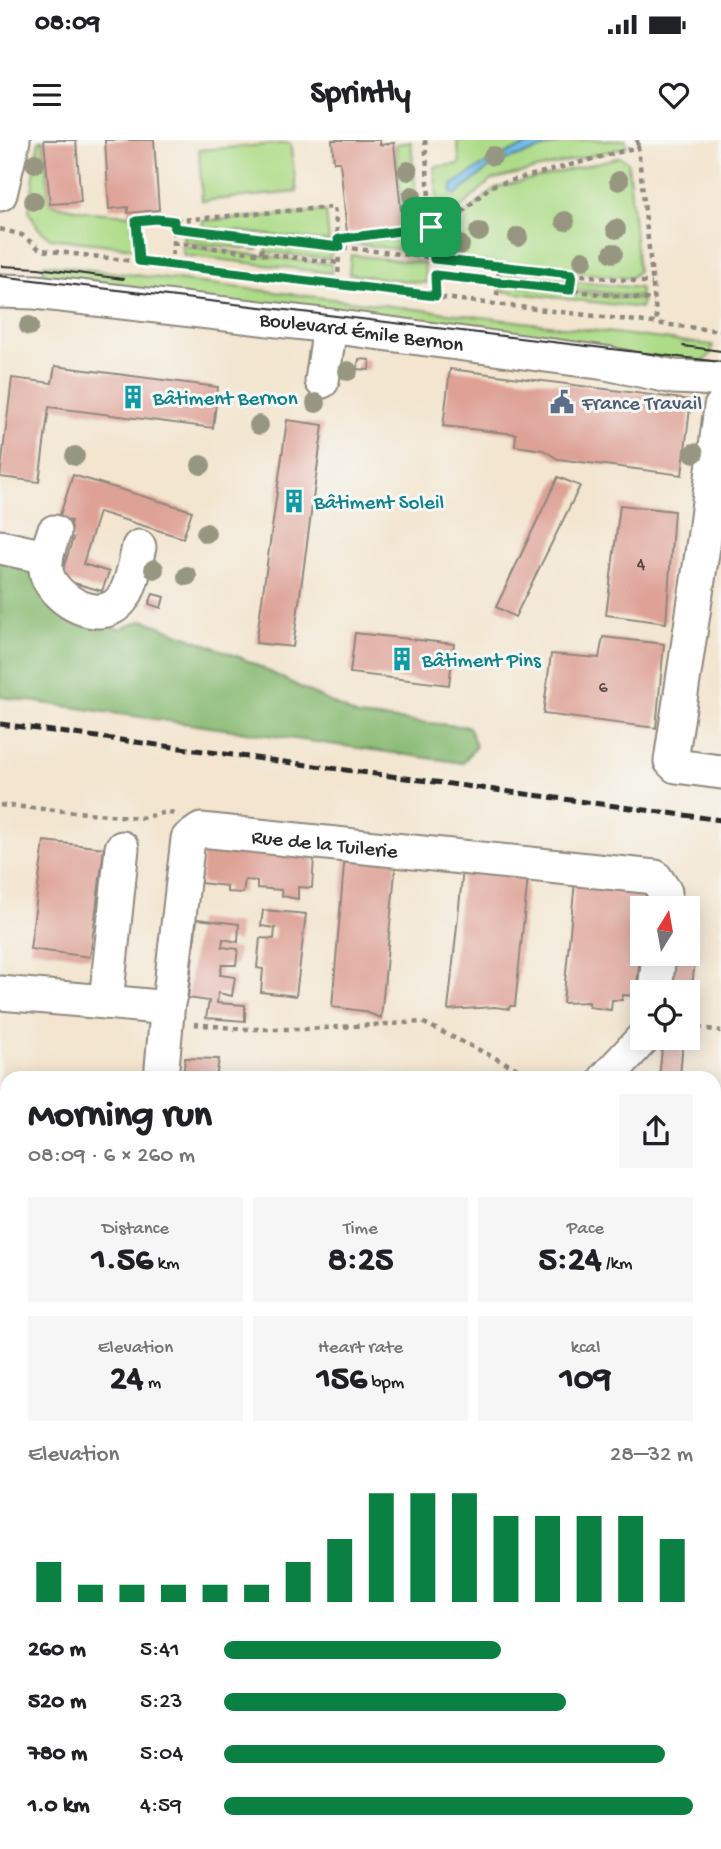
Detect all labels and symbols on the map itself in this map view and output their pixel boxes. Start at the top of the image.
pin [401,197,461,257]
street label: Boulevard Émile Bernon [257,309,465,360]
building icon: Bâtiment Bernon [119,383,147,411]
place label: Bâtiment Bernon [152,388,298,413]
public building icon: France Travail [548,388,576,416]
place label: France Travail [581,393,702,418]
building icon: Bâtiment Soleil [280,487,308,515]
place label: Bâtiment Soleil [313,492,444,517]
house number: 4 [637,555,646,576]
building icon: Bâtiment Pins [388,645,416,673]
place label: Bâtiment Pins [421,650,542,675]
house number: 6 [598,678,608,699]
street label: Rue de la Tuilerie [250,826,400,866]
north arrow [630,896,700,966]

